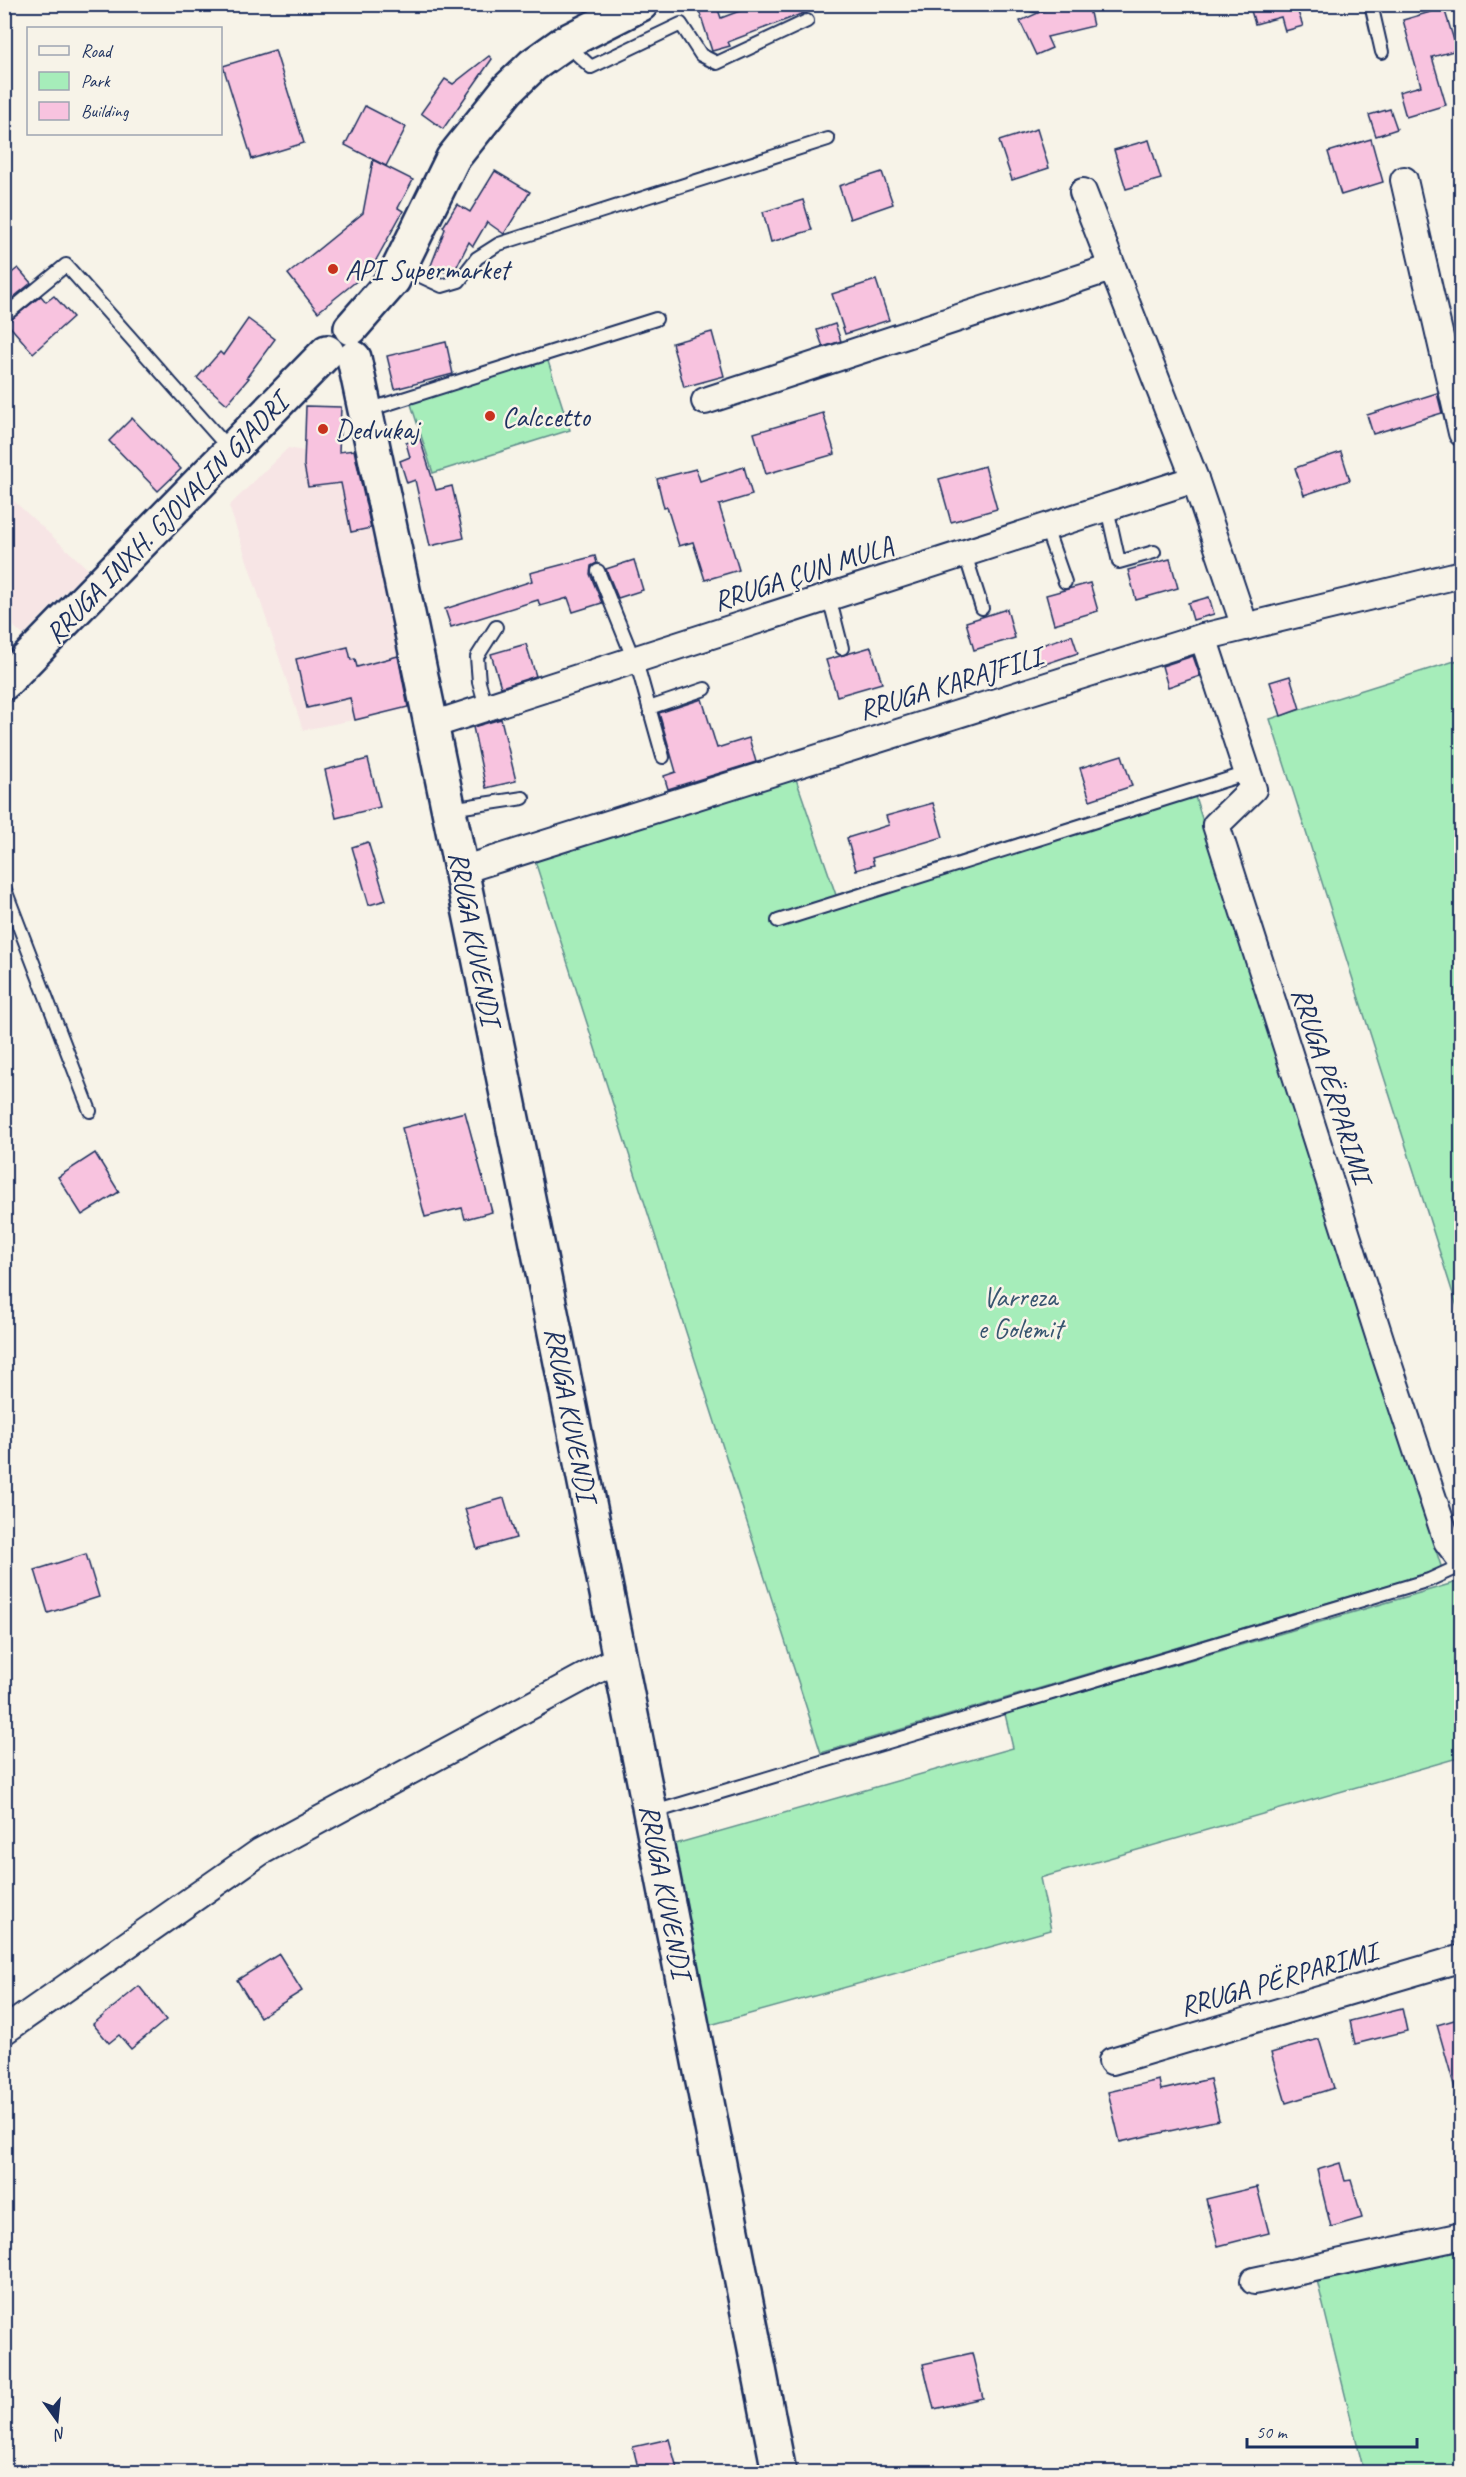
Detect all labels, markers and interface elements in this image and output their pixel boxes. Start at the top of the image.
legend [27,27,222,135]
text: Road [81,40,114,62]
text: Park [81,70,111,92]
text: Building [81,100,130,122]
place label: API Supermarket [345,252,513,287]
marker: API Supermarket [326,262,340,276]
street label: RRUGA INXH. GJOVALIN GJADRI [37,381,299,650]
place label: Calccetto [502,399,592,434]
marker: Calccetto [483,409,497,423]
place label: Dedvukaj [335,412,422,447]
marker: Dedvukaj [316,422,330,436]
street label: RRUGA ÇUN MULA [709,527,898,619]
street label: RRUGA KARAJFILI [854,637,1051,727]
street label: RRUGA KUVENDI [441,848,510,1033]
street label: RRUGA PËRPARIMI [1284,983,1382,1192]
park label: Varreza e Golemit [978,1279,1066,1346]
street label: RRUGA KUVENDI [537,1324,606,1509]
street label: RRUGA KUVENDI [632,1801,701,1986]
street label: RRUGA PËRPARIMI [1176,1933,1386,2024]
north arrow [27,2390,87,2450]
scale bar [1247,2411,1416,2449]
text: 50 m [1256,2421,1289,2443]
text: N [50,2423,68,2445]

